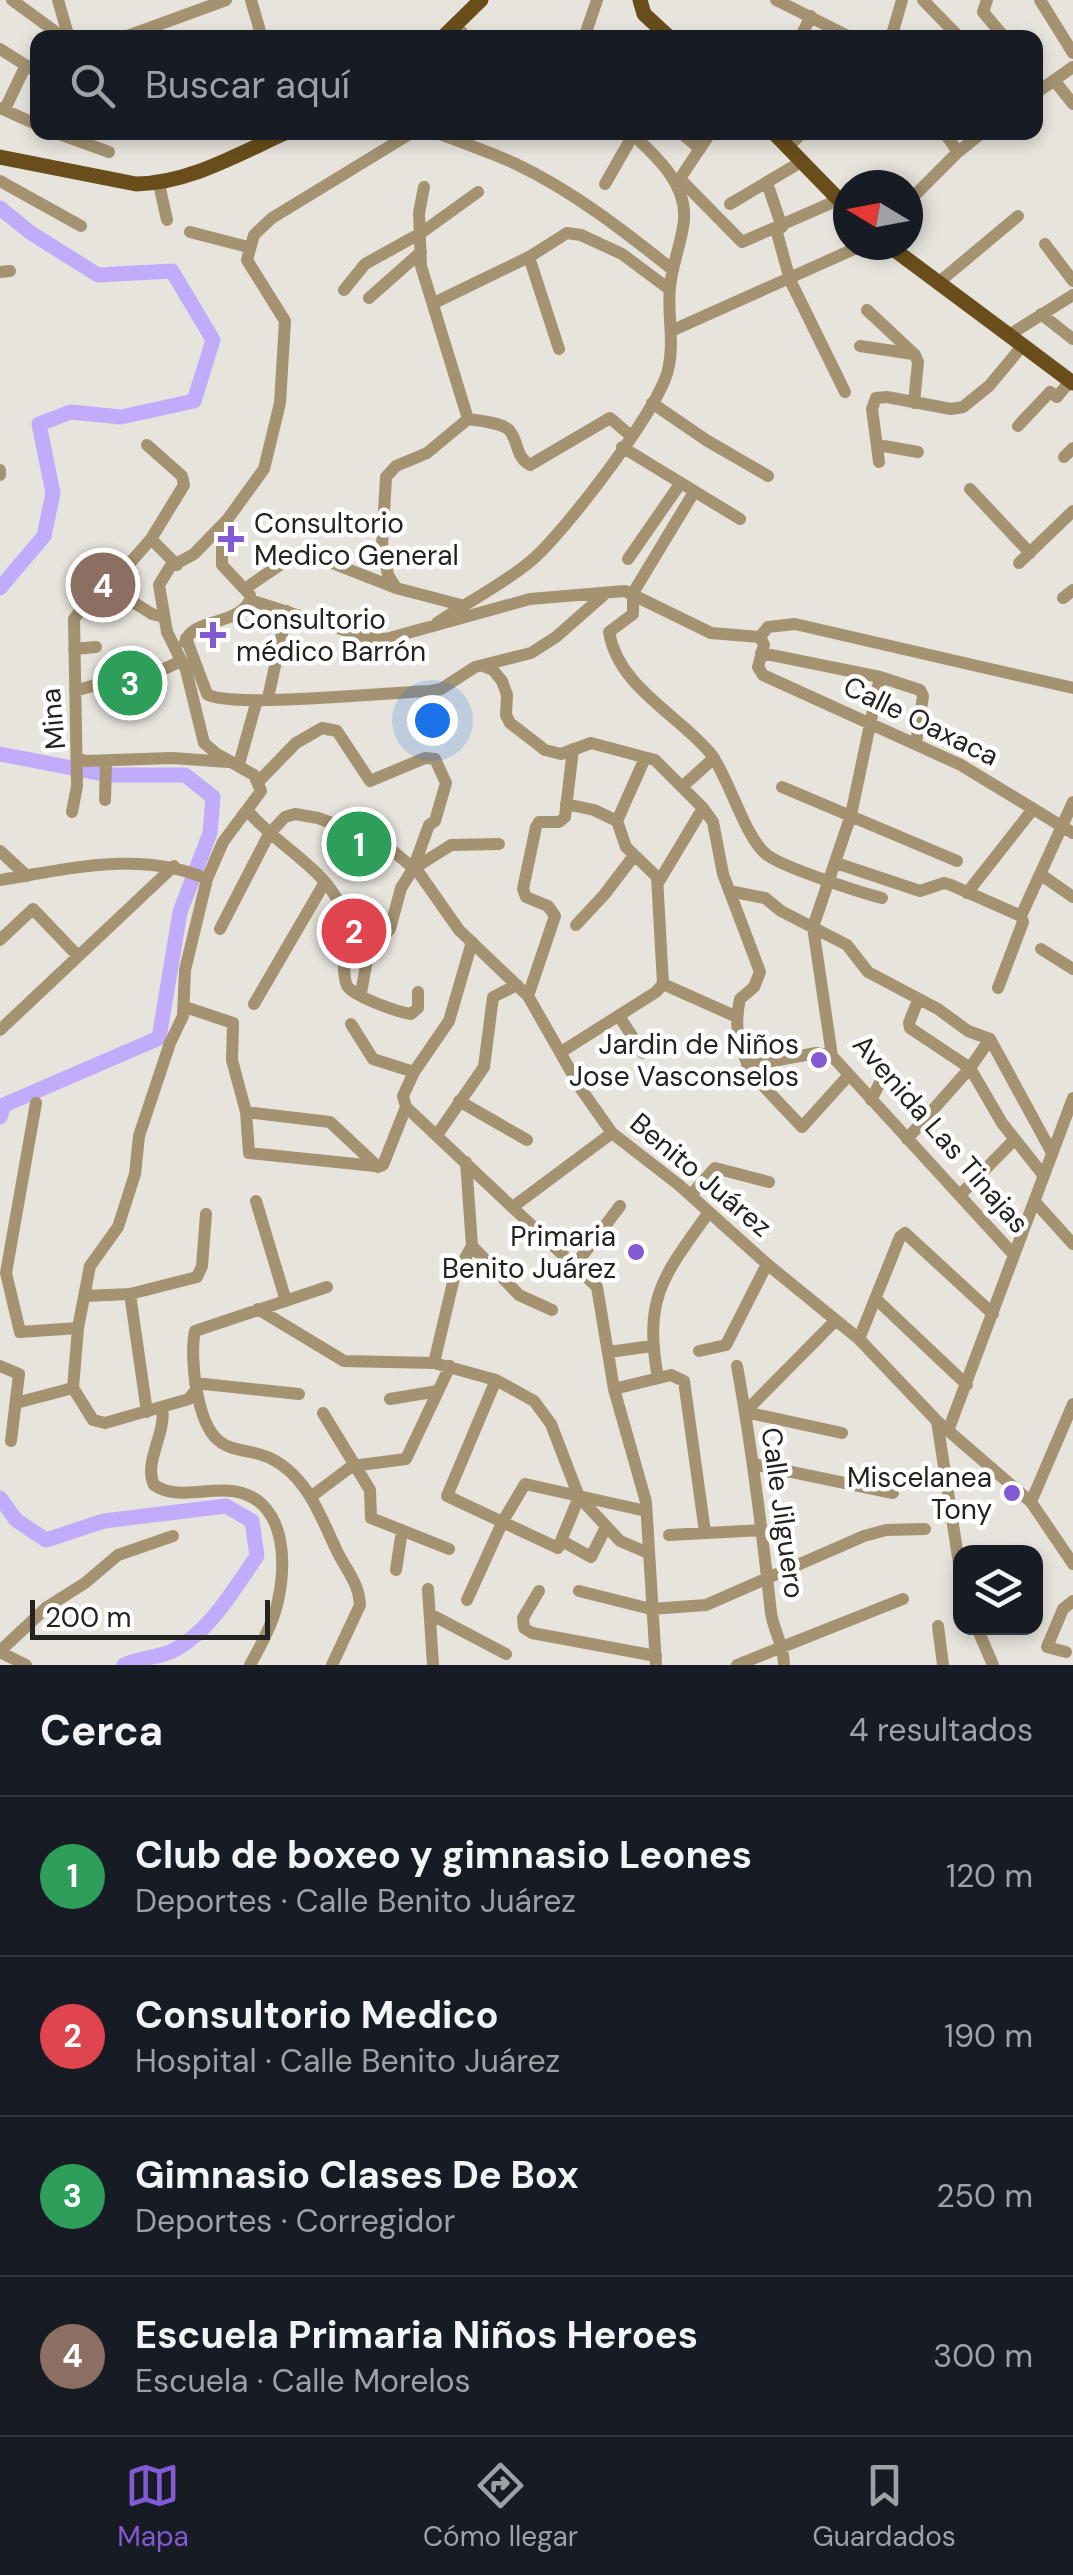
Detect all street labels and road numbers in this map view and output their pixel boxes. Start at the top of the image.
street label: Calle Oaxaca [837,667,1005,775]
street label: Mina [32,687,74,751]
street label: Avenida Las Tinajas [845,1027,1037,1241]
street label: Benito Juárez [622,1105,780,1245]
street label: Calle Jilguero [753,1425,813,1601]

